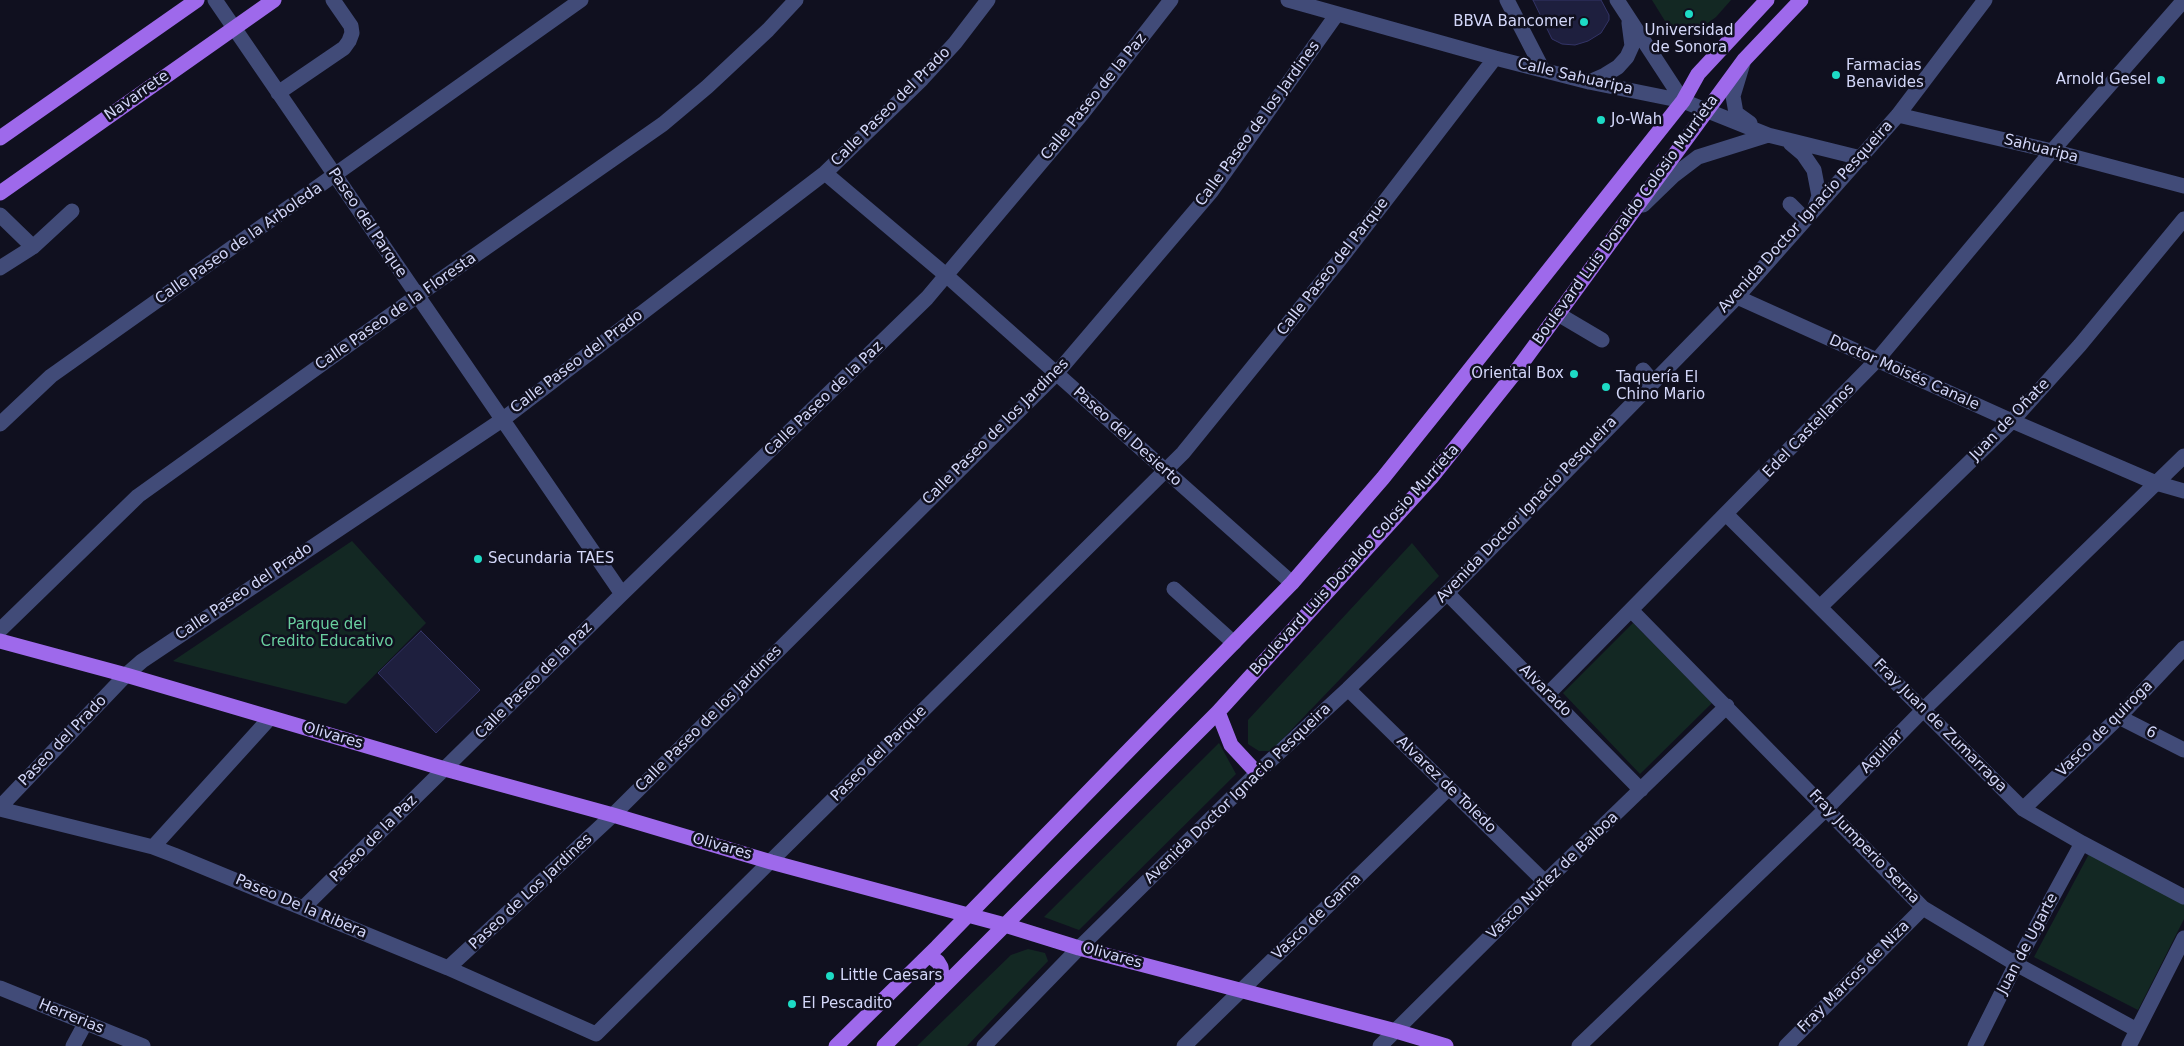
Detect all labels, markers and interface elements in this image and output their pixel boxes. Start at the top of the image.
marker: Universidad de Sonora [1683,8,1695,20]
place label: BBVA Bancomer [1453,13,1574,31]
marker: BBVA Bancomer [1578,16,1590,28]
place label: Universidad de Sonora [1644,22,1734,57]
street label: Calle Paseo de la Paz [1037,30,1151,164]
street label: Calle Paseo de los Jardines [1192,38,1324,210]
street label: Calle Paseo del Prado [828,44,954,170]
street label: Calle Sahuaripa [1516,55,1634,99]
place label: Farmacias Benavides [1846,57,1924,92]
street label: Navarrete [101,67,173,125]
marker: Farmacias Benavides [1830,69,1842,81]
place label: Arnold Gesel [2056,71,2151,89]
marker: Arnold Gesel [2155,74,2167,86]
street label: Boulevard Luis Donaldo Colosio Murrieta [1529,92,1723,348]
place label: Jo-Wah [1611,111,1662,129]
marker: Jo-Wah [1595,114,1607,126]
street label: Avenida Doctor Ignacio Pesqueira [1715,117,1897,317]
street label: Sahuaripa [2002,131,2080,167]
street label: Paseo del Parque [324,165,410,281]
street label: Calle Paseo de la Arboleda [152,179,326,309]
street label: Calle Paseo del Parque [1274,194,1392,340]
street label: Calle Paseo de la Floresta [312,250,480,374]
street label: Calle Paseo del Prado [507,306,647,418]
street label: Doctor Moisés Canale [1826,332,1982,414]
street label: Calle Paseo de la Paz [761,338,887,460]
street label: Calle Paseo de los Jardines [919,355,1073,509]
place label: Oriental Box [1471,365,1564,383]
marker: Oriental Box [1568,368,1580,380]
place label: Taquería El Chino Mario [1616,369,1705,404]
street label: Juan de Oñate [1967,375,2053,465]
street label: Edel Castellanos [1760,380,1858,482]
marker: Taquería El Chino Mario [1600,381,1612,393]
street label: Paseo del Desierto [1069,384,1185,490]
street label: Avenida Doctor Ignacio Pesqueira [1433,413,1621,607]
street label: Boulevard Luis Donaldo Colosio Murrieta [1247,441,1463,679]
street label: Calle Paseo del Prado [172,540,316,644]
place label: Secundaria TAES [488,550,614,568]
marker: Secundaria TAES [472,553,484,565]
park label: Parque del Credito Educativo [260,616,394,651]
street label: Calle Paseo de la Paz [472,619,596,743]
street label: Calle Paseo de los Jardines [632,642,786,796]
street label: Fray Juan de Zumarraga [1870,656,2010,796]
street label: Alvarado [1515,661,1575,721]
street label: Vasco de quiroga [2053,677,2157,781]
street label: Paseo del Prado [15,692,111,790]
street label: Avenida Doctor Ignacio Pesqueira [1141,700,1335,888]
street label: Paseo del Parque [827,702,931,806]
street label: Olivares [301,719,365,753]
street label: 6 [2143,723,2159,743]
street label: Aguilar [1857,727,1907,777]
street label: Alvarez de Toledo [1392,733,1500,837]
street label: Fray Jumperio Serna [1805,786,1923,908]
street label: Paseo de la Paz [327,792,421,886]
street label: Vasco Nuñez de Balboa [1484,809,1622,943]
street label: Paseo de Los Jardines [466,830,596,954]
street label: Olivares [690,830,754,864]
street label: Vasco de Gama [1269,870,1365,964]
street label: Paseo De la Ribera [233,871,369,943]
street label: Juan de Ugarte [1994,890,2062,998]
street label: Fray Marcos de Niza [1794,917,1914,1037]
street label: Olivares [1080,939,1144,973]
place label: Little Caesars [840,967,942,985]
marker: Little Caesars [824,970,836,982]
place label: El Pescadito [802,995,892,1013]
street label: Herrerias [36,996,106,1038]
marker: El Pescadito [786,998,798,1010]

